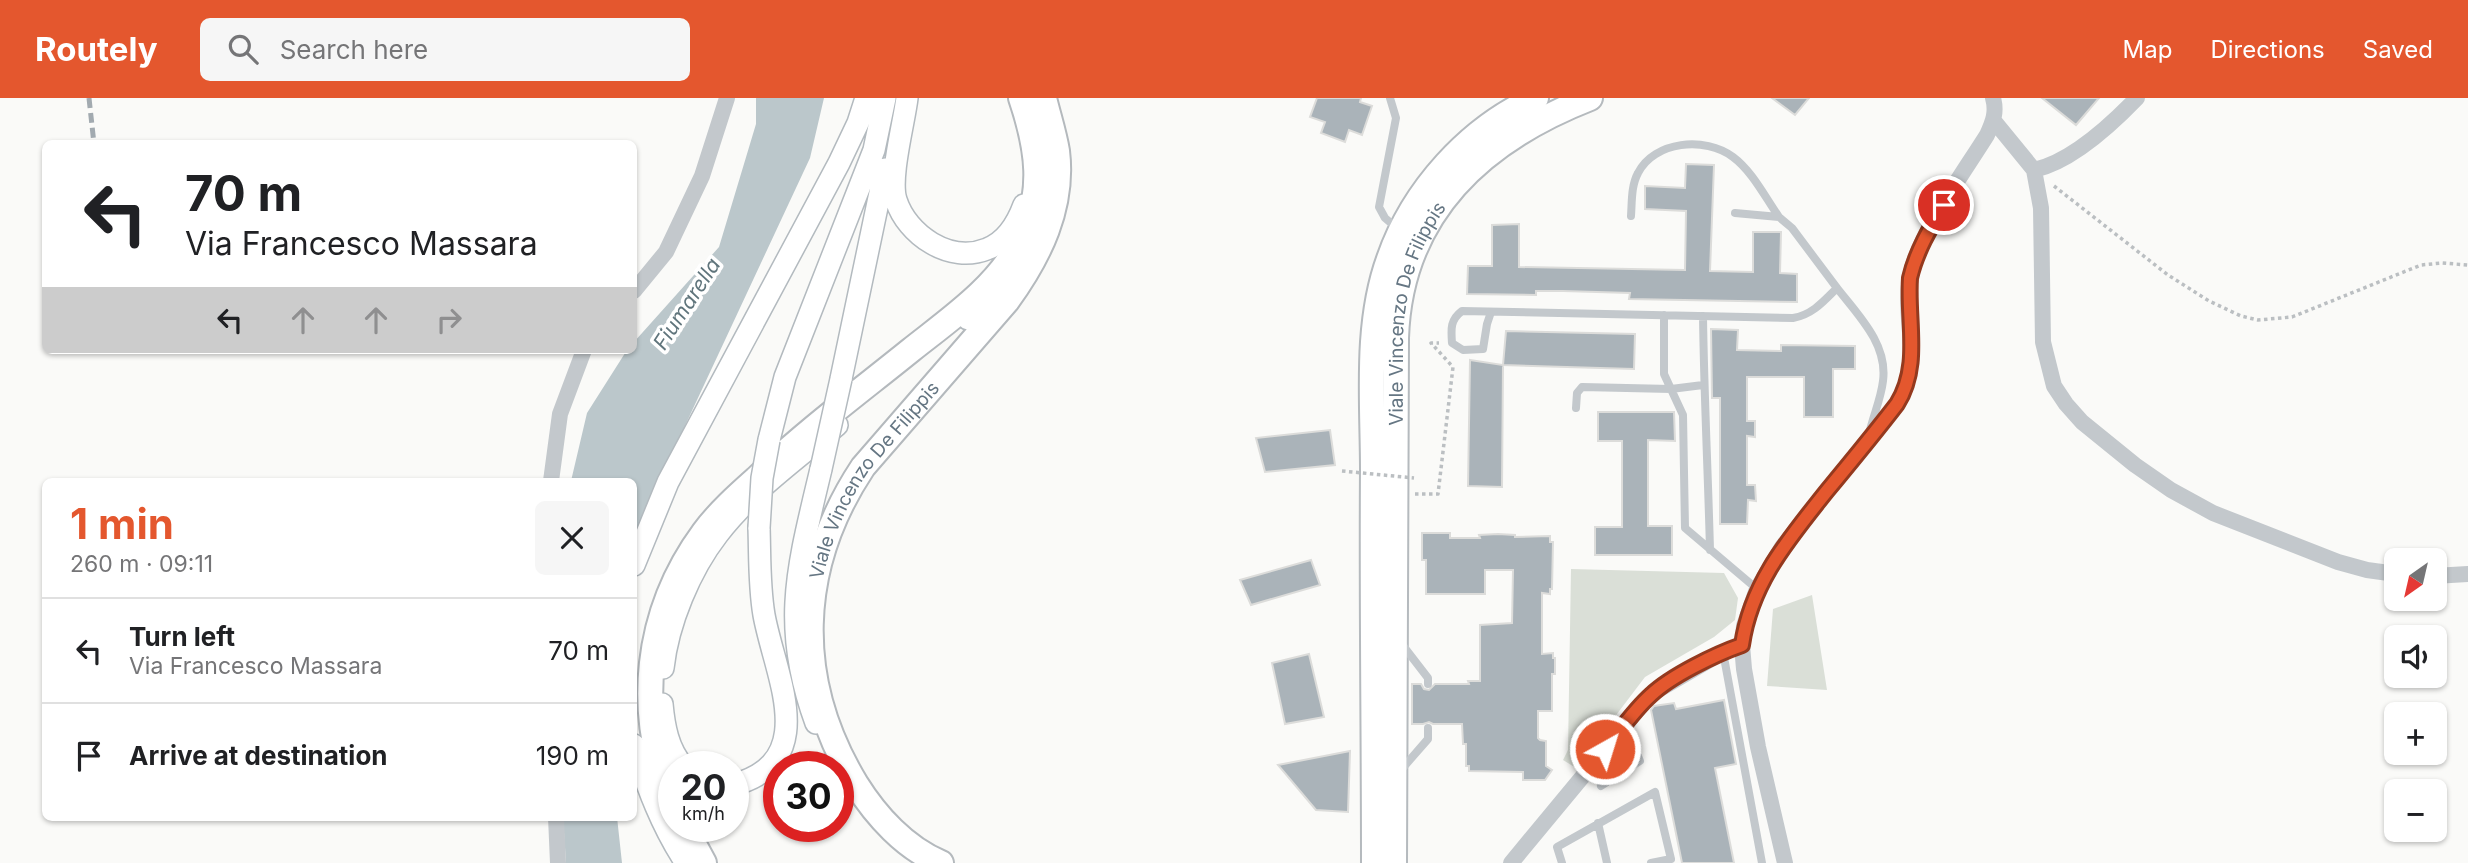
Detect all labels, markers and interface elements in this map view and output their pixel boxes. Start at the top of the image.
search box [200,18,690,81]
text: Routely [35,29,158,69]
icon: search [224,30,262,68]
text: Search here [280,34,428,65]
text: Map [2123,35,2172,64]
text: Directions [2210,35,2325,64]
text: Saved [2363,35,2433,64]
text: 70 m [185,164,302,223]
icon: left [70,168,161,259]
pin [1914,175,1974,235]
icon: arrive [1925,186,1963,224]
street label: Viale Vincenzo De Filippis [1385,197,1451,426]
text: Via Francesco Massara [185,224,538,263]
water label: Fiumarella [648,253,725,354]
icon: left [211,301,249,339]
icon: ahead [284,301,322,339]
icon: ahead [357,301,395,339]
icon: right [430,301,468,339]
street label: Viale Vincenzo De Filippis [805,377,944,581]
text: 1 min [70,498,174,549]
button: close [535,501,609,575]
north arrow [2384,548,2446,611]
map controls [2384,548,2447,842]
text: 260 m · 09:11 [70,550,213,578]
text: Turn left [129,621,235,652]
button: sound [2384,625,2447,688]
icon: left [70,632,108,670]
text: 70 m [548,635,609,666]
text: Via Francesco Massara [129,652,382,680]
button: + [2384,702,2447,765]
position arrow [1568,712,1642,786]
icon: arrive [70,737,108,775]
text: Arrive at destination [129,740,388,771]
text: 190 m [536,740,609,771]
speed limit sign: 30 [763,751,854,842]
text: 20 [681,766,726,808]
button: − [2384,779,2447,842]
text: km/h [682,803,725,824]

